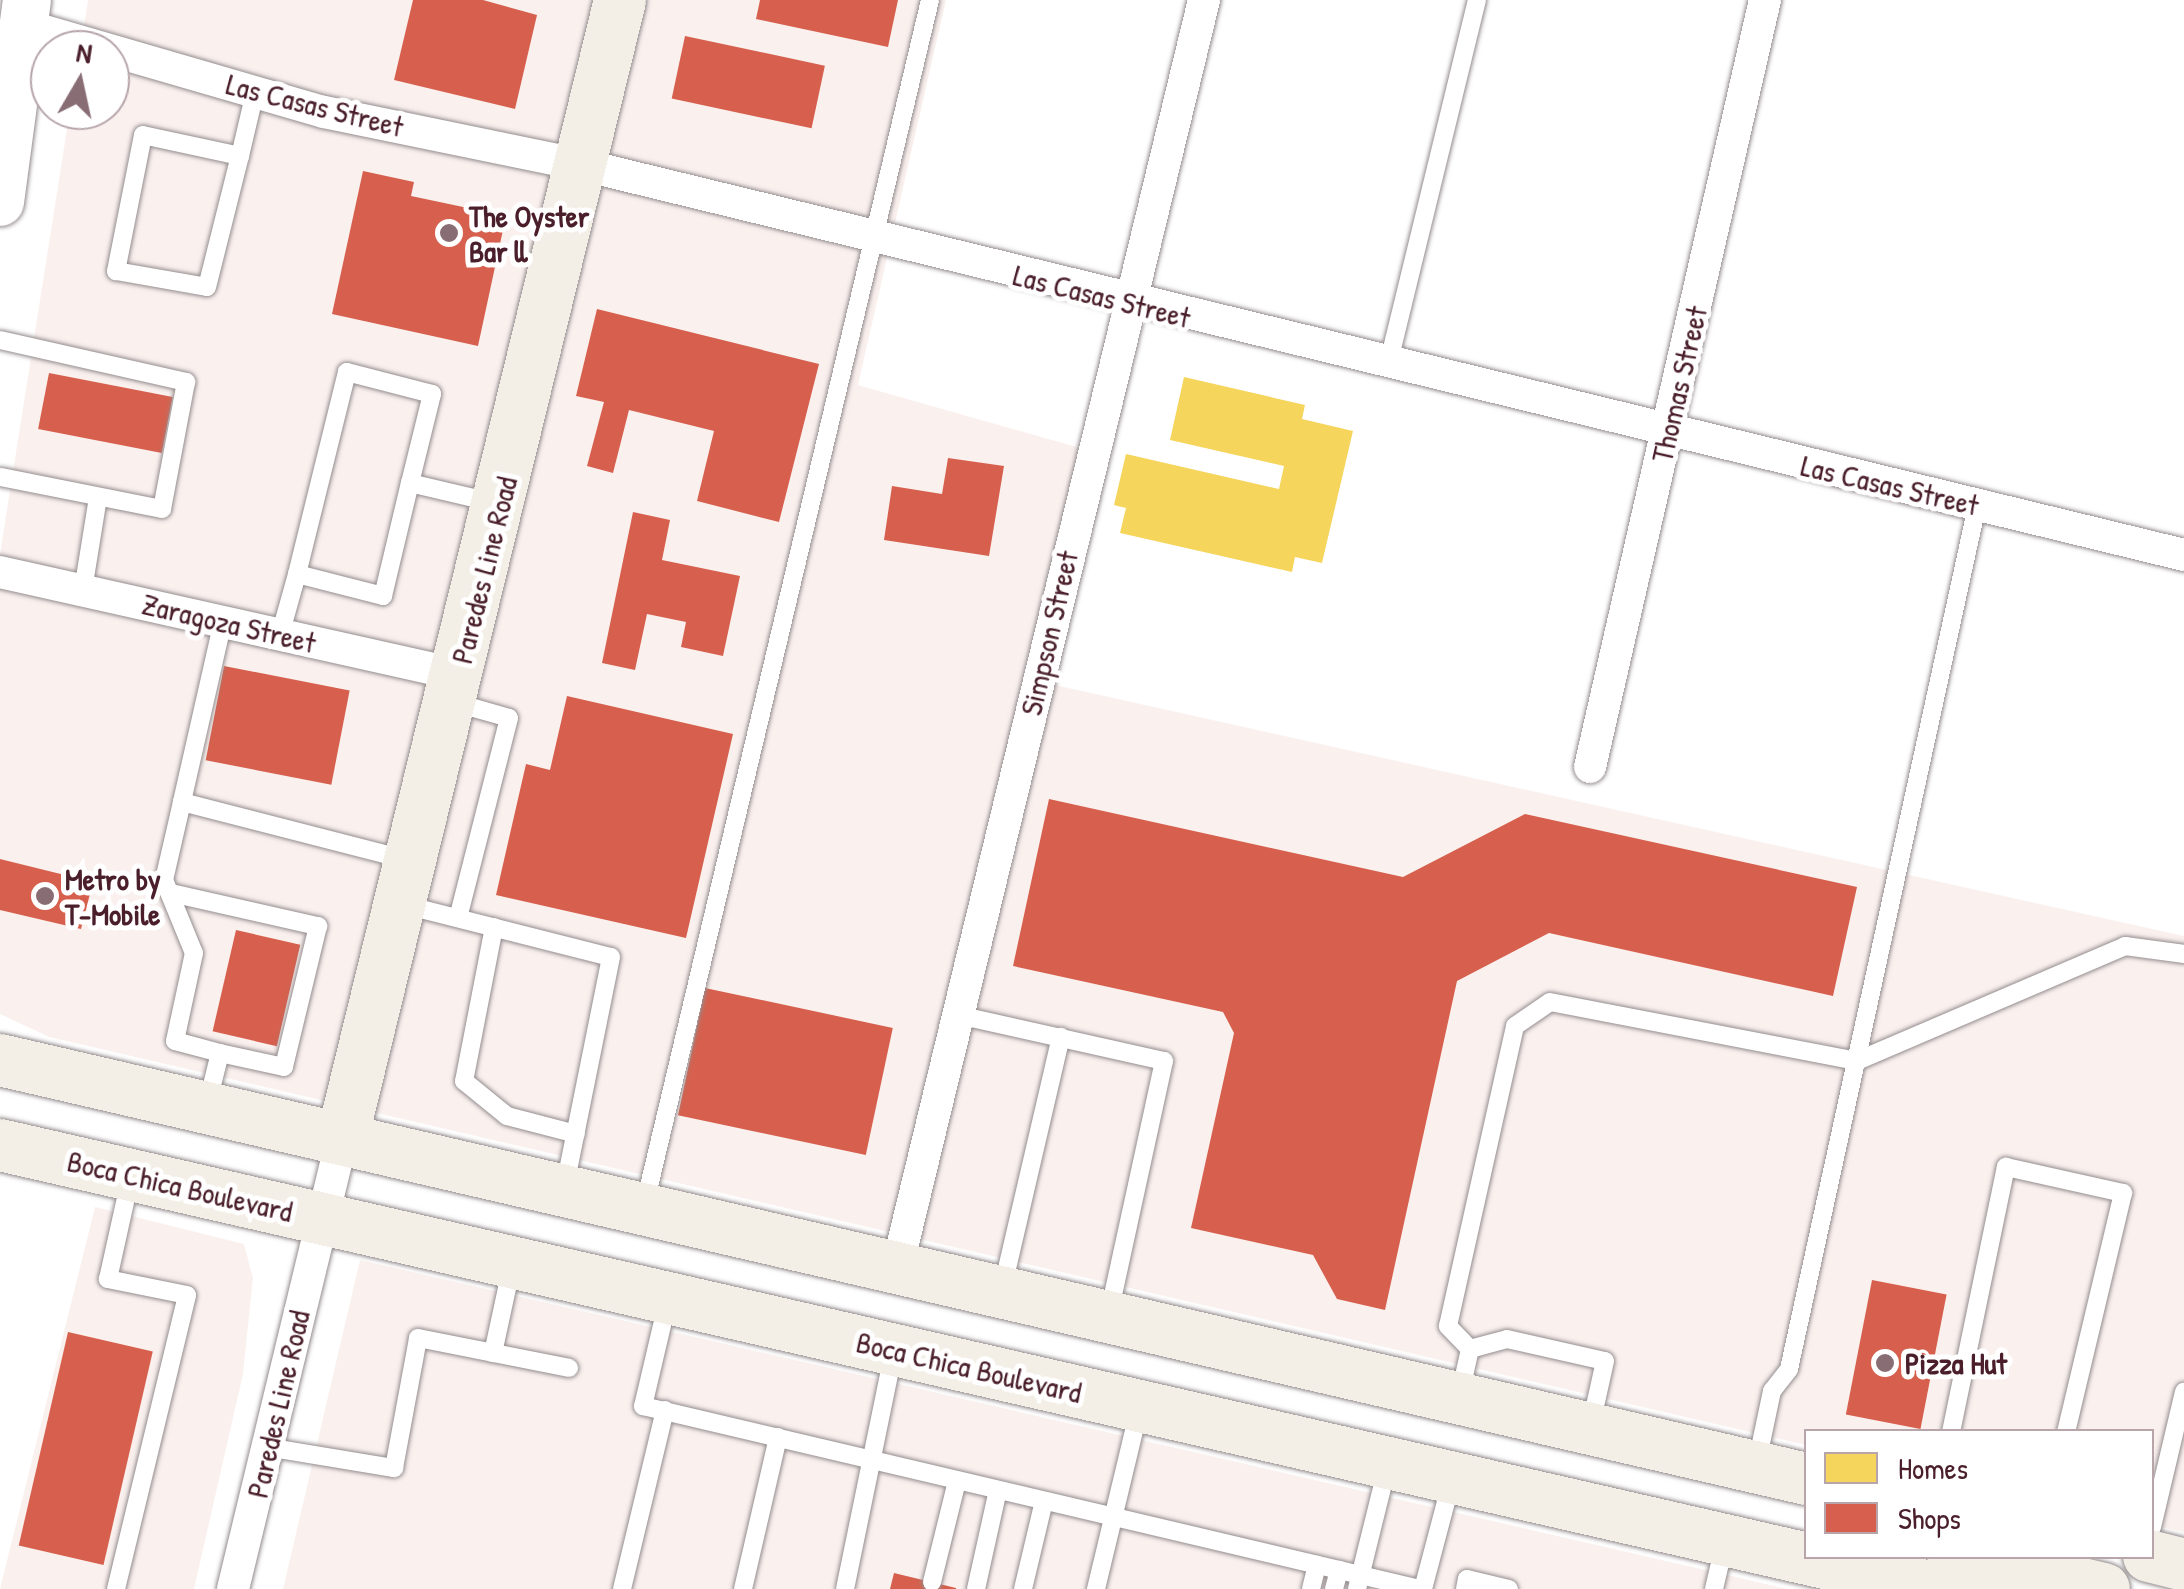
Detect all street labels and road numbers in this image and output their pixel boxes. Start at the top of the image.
street label: Las Casas Street [223,66,407,144]
street label: Las Casas Street [1010,257,1194,335]
street label: Thomas Street [1644,302,1714,466]
street label: Las Casas Street [1798,447,1982,523]
street label: Paredes Line Road [443,473,525,667]
street label: Simpson Street [1013,547,1085,719]
street label: Zaragoza Street [139,586,319,660]
street label: Boca Chica Boulevard [64,1143,296,1229]
street label: Paredes Line Road [239,1307,317,1501]
street label: Boca Chica Boulevard [853,1324,1085,1410]

